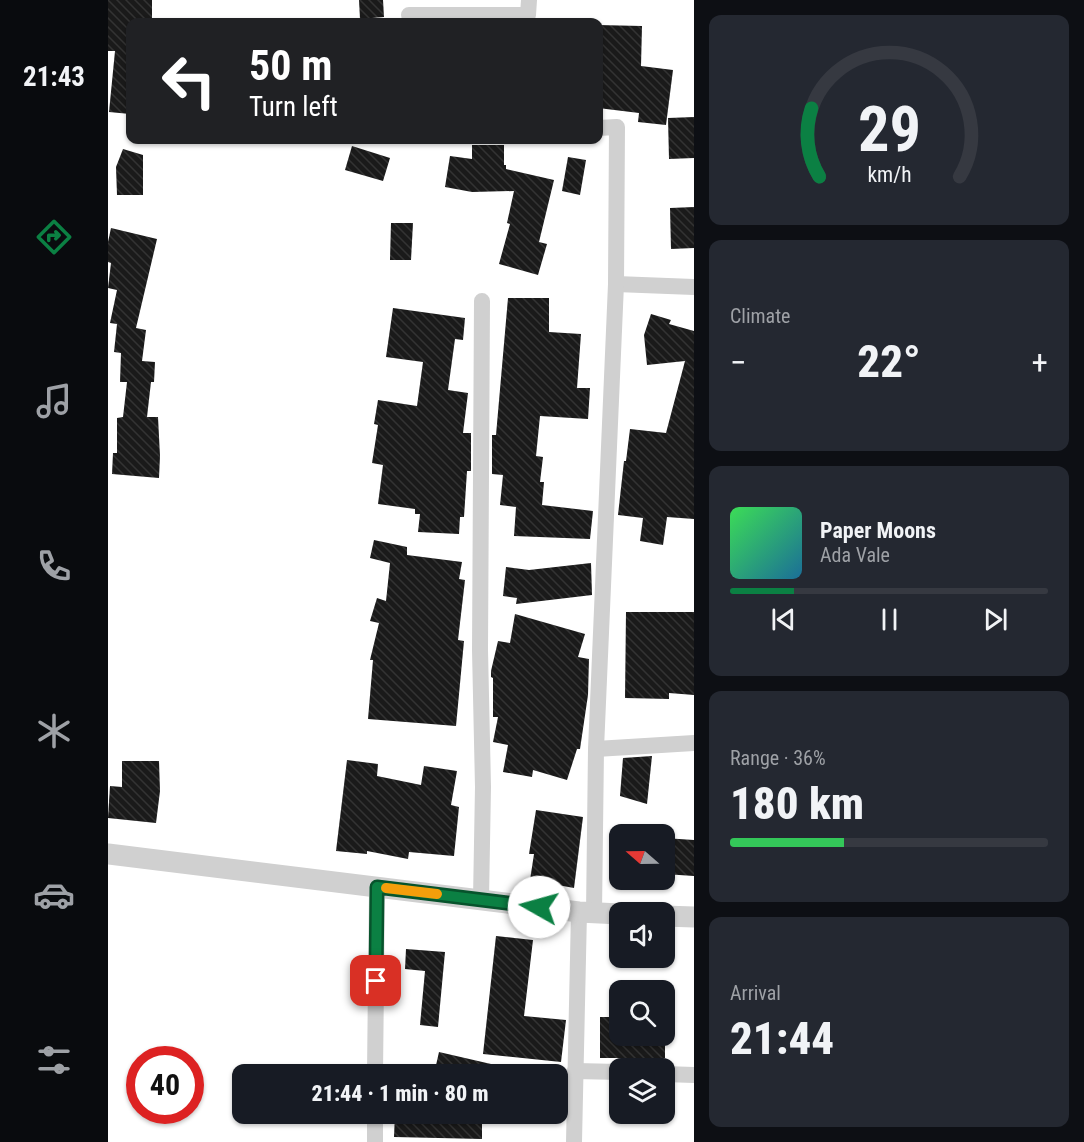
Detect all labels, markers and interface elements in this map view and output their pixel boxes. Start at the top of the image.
text: 50 m [249,41,332,90]
icon: left [150,42,228,120]
text: 21:43 [23,61,85,93]
text: Turn left [249,91,338,123]
text: 29 [857,93,921,166]
text: km/h [867,163,911,188]
icon: directions [33,216,75,258]
text: Climate [730,304,790,328]
text: 22° [857,335,921,388]
text: − [730,343,747,382]
text: + [1032,343,1048,382]
icon: music [33,380,75,422]
text: Paper Moons [820,518,936,543]
text: Ada Vale [820,543,890,567]
icon: phone [33,545,75,587]
icon: previous [767,603,800,636]
icon: pause [873,603,906,636]
icon: next [979,603,1012,636]
icon: climate [33,710,75,752]
text: Range · 36% [730,746,826,770]
text: 180 km [730,777,864,830]
north arrow [609,824,675,890]
map controls [609,824,675,1124]
icon: car [33,874,75,916]
position arrow [507,875,571,939]
button: sound [609,902,675,968]
pin [350,955,401,1006]
icon: arrive [359,964,392,997]
button: search [609,980,675,1046]
text: Arrival [730,981,781,1005]
text: 21:44 [730,1012,834,1065]
icon: filters [33,1039,75,1081]
speed limit sign: 40 [126,1046,204,1124]
button: layers [609,1058,675,1124]
text: 21:44 · 1 min · 80 m [312,1081,488,1106]

